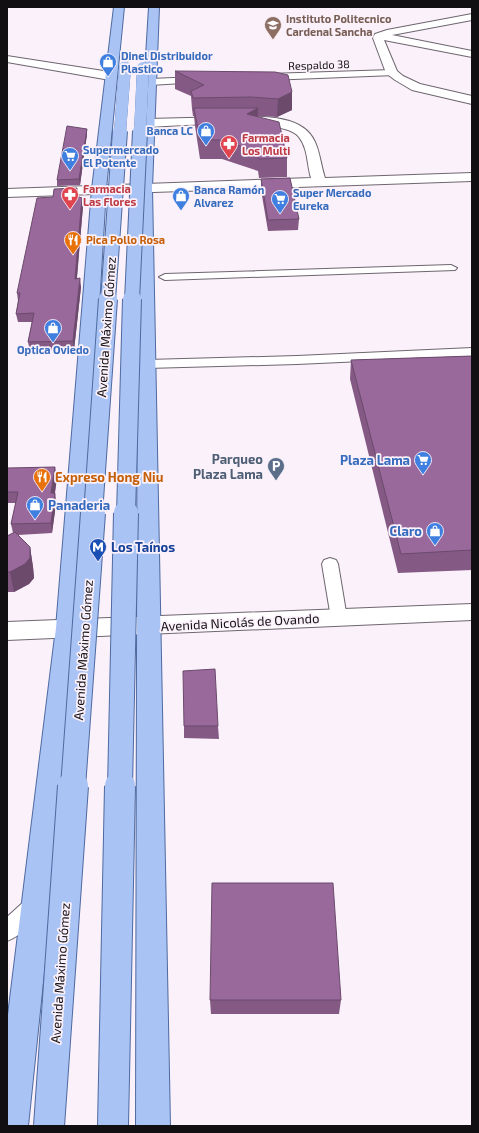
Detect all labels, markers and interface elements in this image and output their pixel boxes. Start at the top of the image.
place label: Instituto Politecnico Cardenal Sancha [286,12,392,38]
school or university icon: Instituto Politecnico Cardenal Sancha [263,15,283,40]
place label: Dinel Distribuidor Plastico [121,49,213,75]
shop icon: Dinel Distribuidor Plastico [98,52,118,77]
street label: Respaldo 38 [288,57,350,72]
shop icon: Banca LC [196,121,216,146]
place label: Banca LC [147,124,194,137]
place label: Farmacia Los Multi [242,131,290,157]
pharmacy icon: Farmacia Los Multi [219,134,239,159]
place label: Supermercado El Potente [83,143,159,169]
supermarket icon: Supermercado El Potente [60,146,80,171]
place label: Farmacia Las Flores [83,182,136,208]
place label: Banca Ramón Alvarez [194,183,264,209]
pharmacy icon: Farmacia Las Flores [60,185,80,210]
shop icon: Banca Ramón Alvarez [171,186,191,211]
place label: Super Mercado Eureka [293,186,372,212]
supermarket icon: Super Mercado Eureka [270,189,290,214]
restaurant icon: Pica Pollo Rosa [63,230,83,255]
place label: Pica Pollo Rosa [86,233,165,246]
street label: Avenida Máximo Gómez [93,256,119,398]
shop icon: Optica Oviedo [43,318,63,343]
place label: Optica Oviedo [17,343,90,356]
supermarket icon: Plaza Lama [413,450,433,475]
place label: Parqueo Plaza Lama [193,451,263,482]
place label: Plaza Lama [340,452,410,468]
parking icon: Parqueo Plaza Lama [266,456,286,481]
restaurant icon: Expreso Hong Niu [32,467,52,492]
place label: Expreso Hong Niu [55,469,163,485]
shop icon: Panaderia [25,495,45,520]
place label: Panaderia [48,497,110,513]
shop icon: Claro [425,521,445,546]
place label: Claro [390,523,422,539]
metro station icon: Los Taínos [88,537,108,562]
place label: Los Taínos [111,539,175,555]
street label: Avenida Máximo Gómez [70,579,96,721]
street label: Avenida Nicolás de Ovando [160,610,320,634]
street label: Avenida Máximo Gómez [47,902,73,1044]

